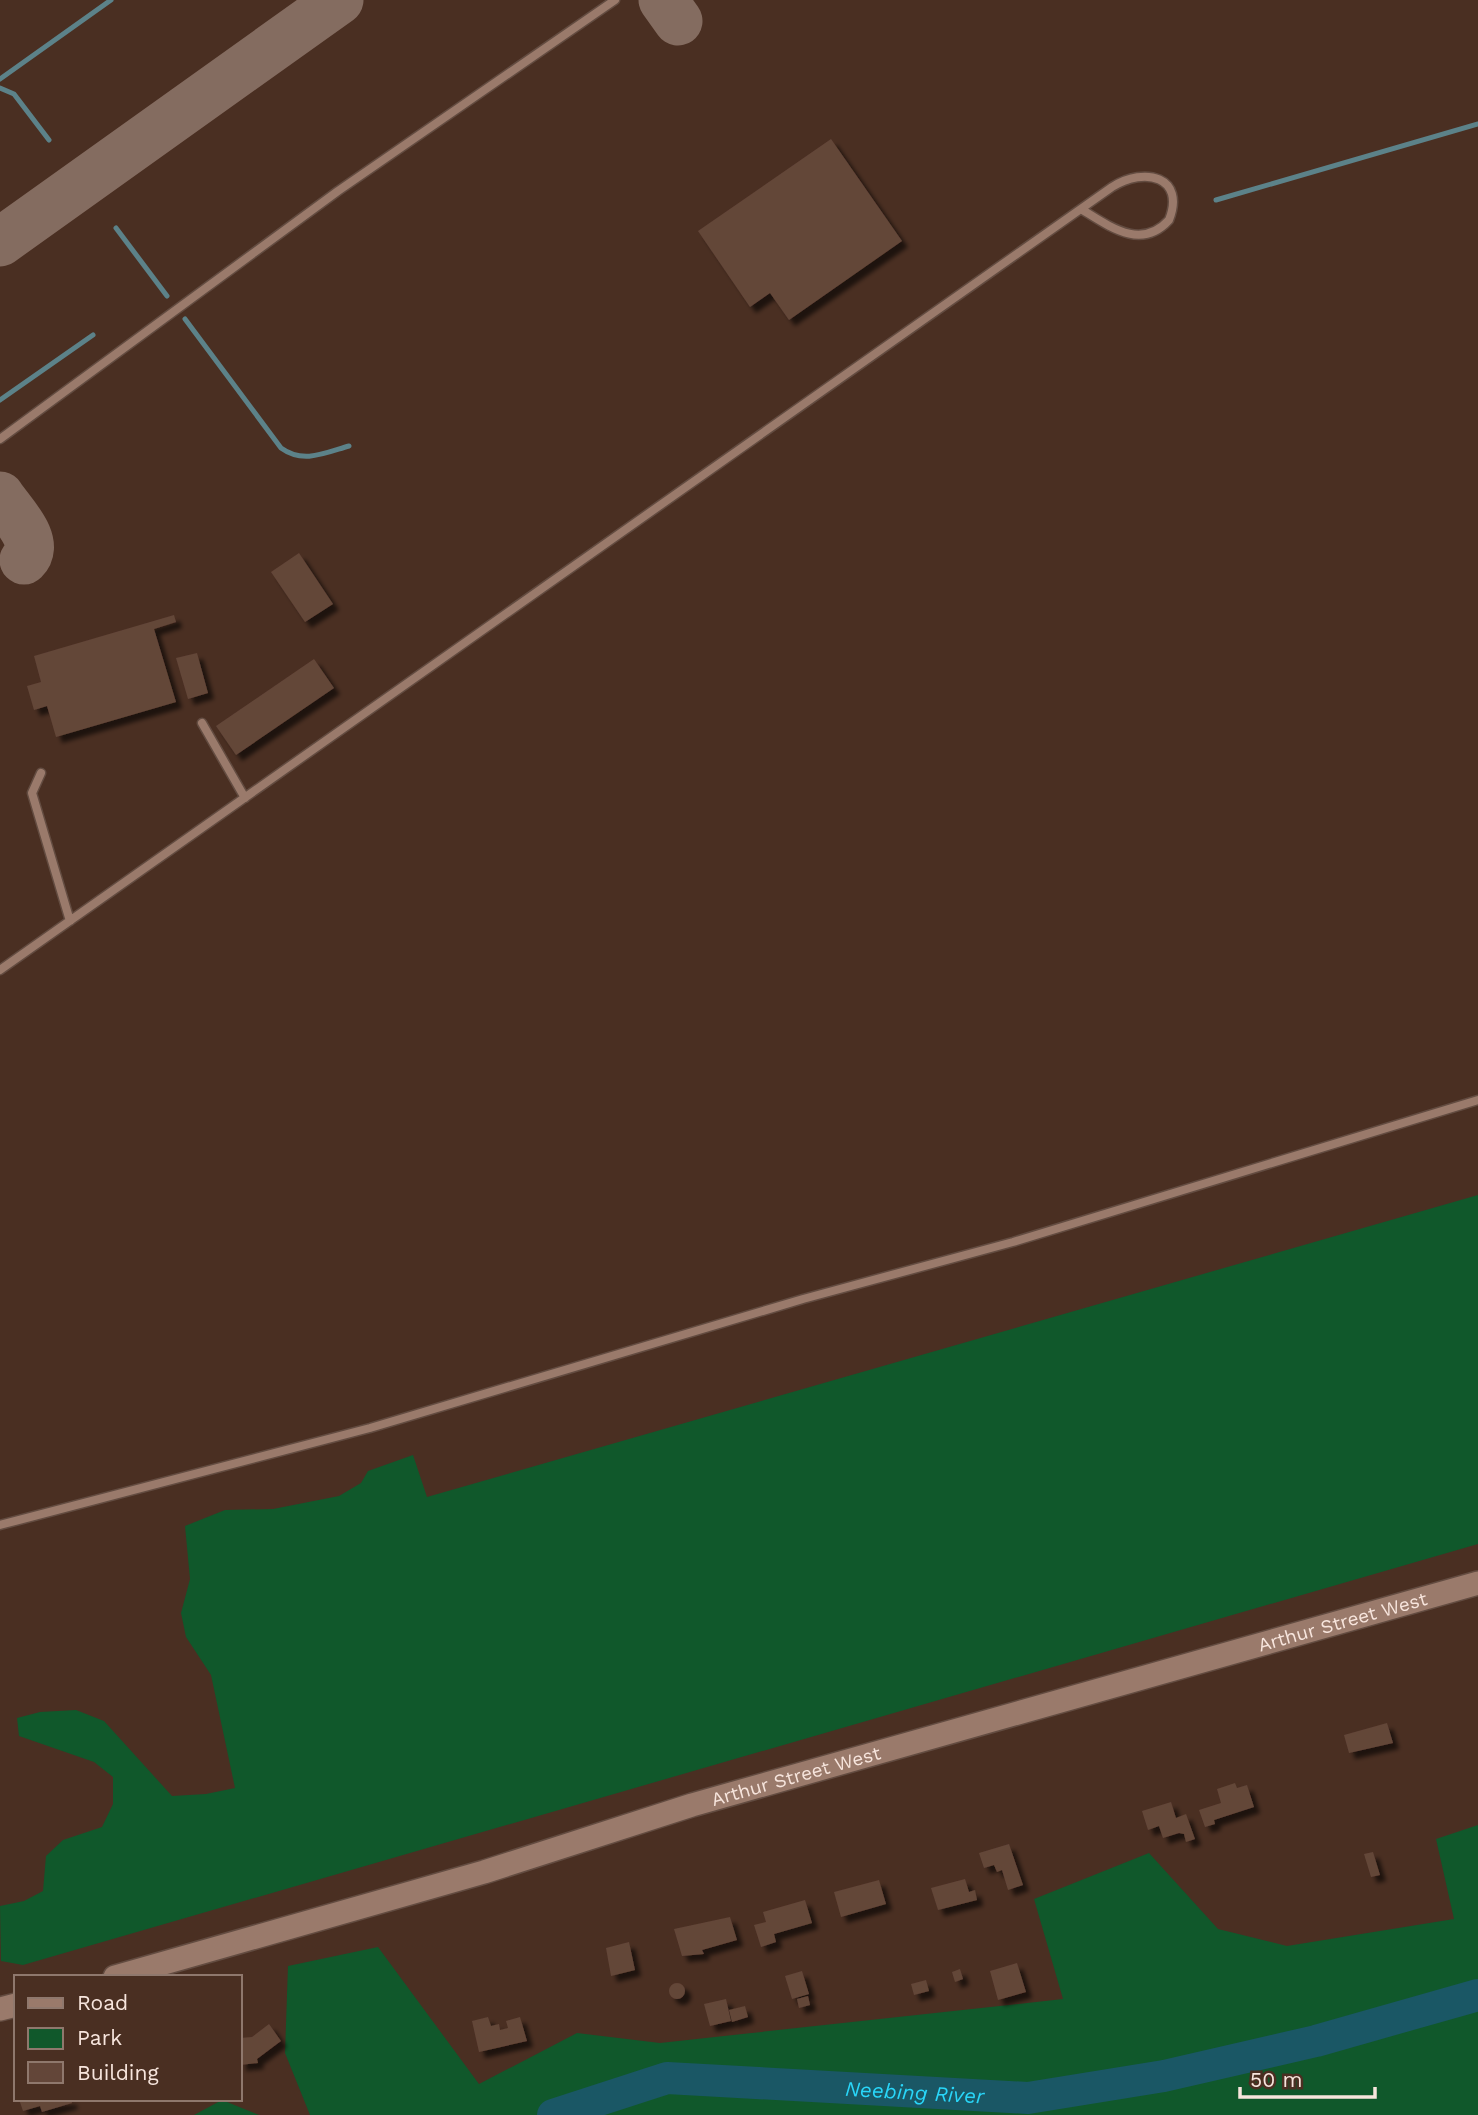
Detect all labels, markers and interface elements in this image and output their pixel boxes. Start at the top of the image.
street label: Arthur Street West [1255,1586,1430,1656]
street label: Arthur Street West [709,1741,883,1811]
legend [14,1975,242,2101]
text: Road [77,1990,128,2015]
text: Park [77,2025,122,2050]
scale bar [1240,2056,1375,2100]
text: Building [77,2060,159,2085]
text: 50 m [1250,2067,1302,2092]
water label: Neebing River [844,2075,986,2108]

